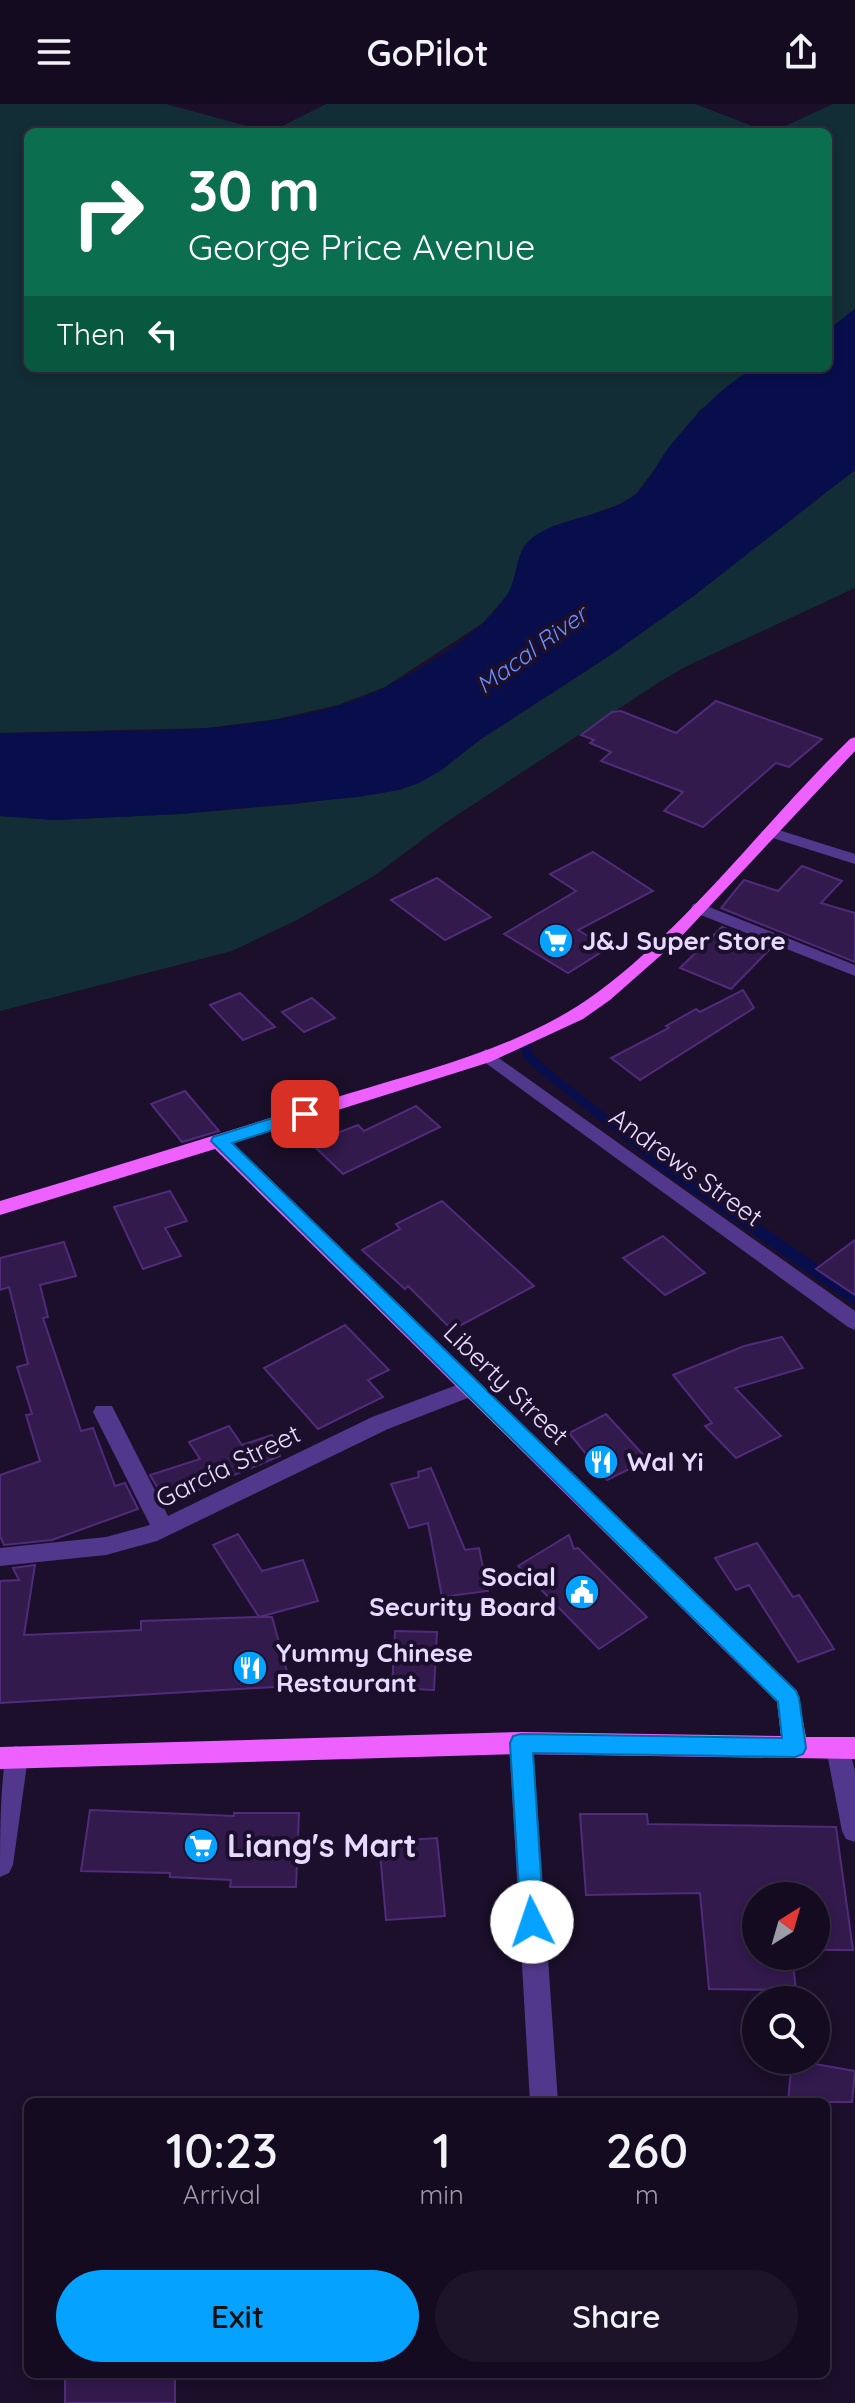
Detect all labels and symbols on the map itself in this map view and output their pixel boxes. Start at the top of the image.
water label: Macal River [470,597,595,700]
supermarket icon: J&J Super Store [537,922,575,960]
place label: J&J Super Store [582,924,786,957]
pin [271,1080,339,1148]
street label: Andrews Street [603,1100,769,1233]
street label: Liberty Street [437,1316,576,1452]
street label: García Street [150,1416,305,1515]
restaurant icon: Wal Yi [582,1443,620,1481]
place label: Wal Yi [627,1445,704,1478]
place label: Social Security Board [369,1560,556,1623]
public building icon: Social Security Board [563,1573,601,1611]
place label: Yummy Chinese Restaurant [276,1636,473,1699]
restaurant icon: Yummy Chinese Restaurant [231,1649,269,1687]
place label: Liang's Mart [227,1825,417,1865]
supermarket icon: Liang's Mart [182,1827,220,1865]
position arrow [490,1880,574,1964]
north arrow [742,1882,830,1970]

